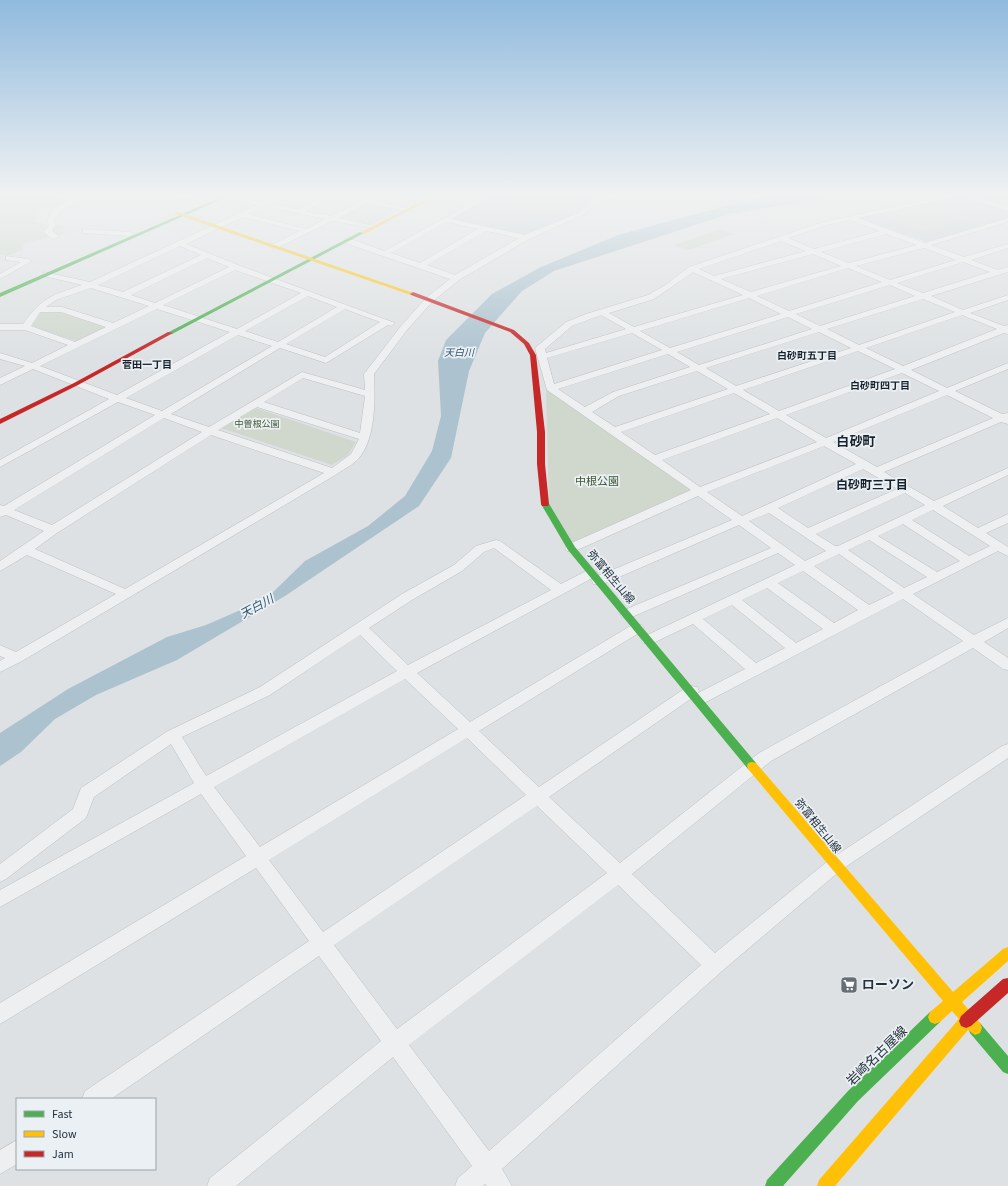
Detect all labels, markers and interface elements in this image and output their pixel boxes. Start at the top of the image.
water label: 天白川 [444,346,475,360]
district label: 白砂町五丁目 [777,349,837,363]
district label: 菅田一丁目 [122,358,172,372]
district label: 白砂町四丁目 [850,379,910,393]
park label: 中曽根公園 [234,418,280,431]
district label: 白砂町 [836,433,876,451]
park label: 中根公園 [575,474,619,489]
district label: 白砂町三丁目 [836,477,908,494]
street label: 弥富相生山線 [584,547,638,607]
water label: 天白川 [237,590,279,623]
street label: 弥富相生山線 [791,796,845,856]
supermarket icon: ローソン [839,975,859,995]
place label: ローソン [862,976,914,994]
street label: 岩崎名古屋線 [843,1022,911,1090]
legend [16,1098,156,1170]
text: Fast [52,1106,72,1123]
text: Slow [52,1126,77,1143]
text: Jam [52,1146,74,1163]

